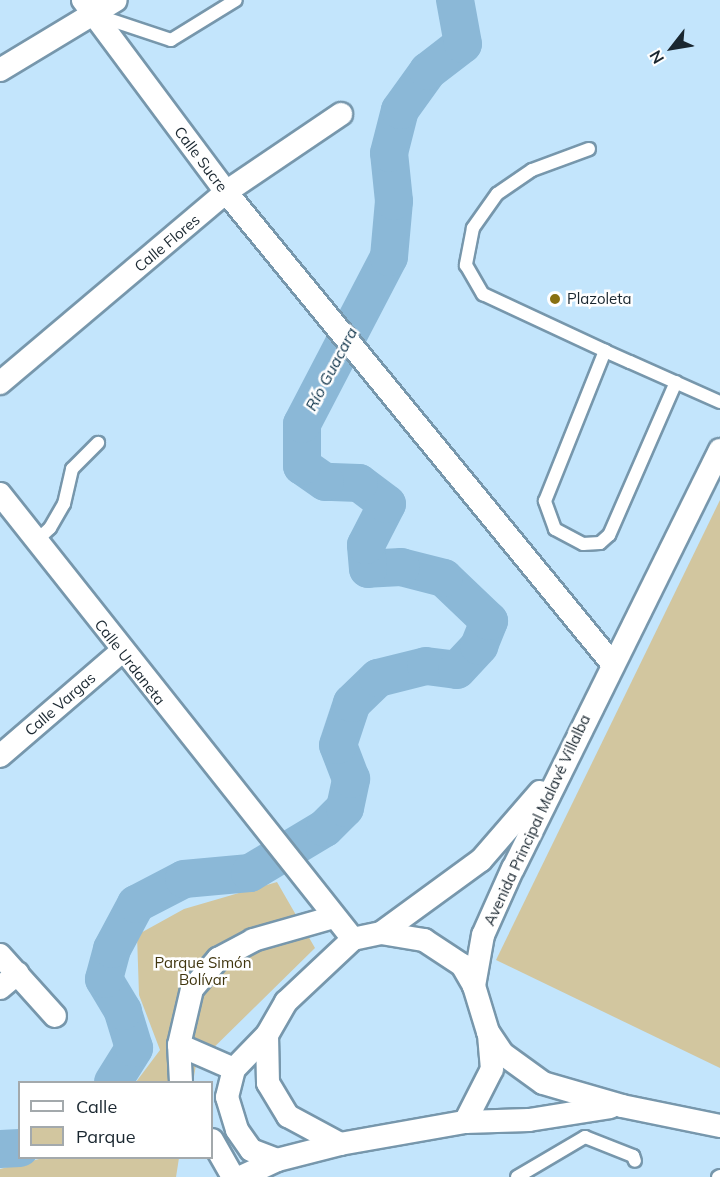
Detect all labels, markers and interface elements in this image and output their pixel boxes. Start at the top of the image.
north arrow [642,18,702,78]
text: N [645,47,668,68]
street label: Calle Sucre [171,123,231,195]
street label: Calle Flores [131,210,203,276]
place label: Plazoleta [567,290,632,308]
marker: Plazoleta [548,292,562,306]
water label: Río Guacara [301,324,361,414]
street label: Calle Urdaneta [91,616,169,708]
street label: Calle Vargas [21,668,99,740]
street label: Avenida Principal Malavé Villalba [480,712,594,928]
park label: Parque Simón Bolívar [155,953,251,988]
legend [18,1081,213,1159]
text: Calle [76,1095,117,1118]
text: Parque [76,1125,135,1148]

